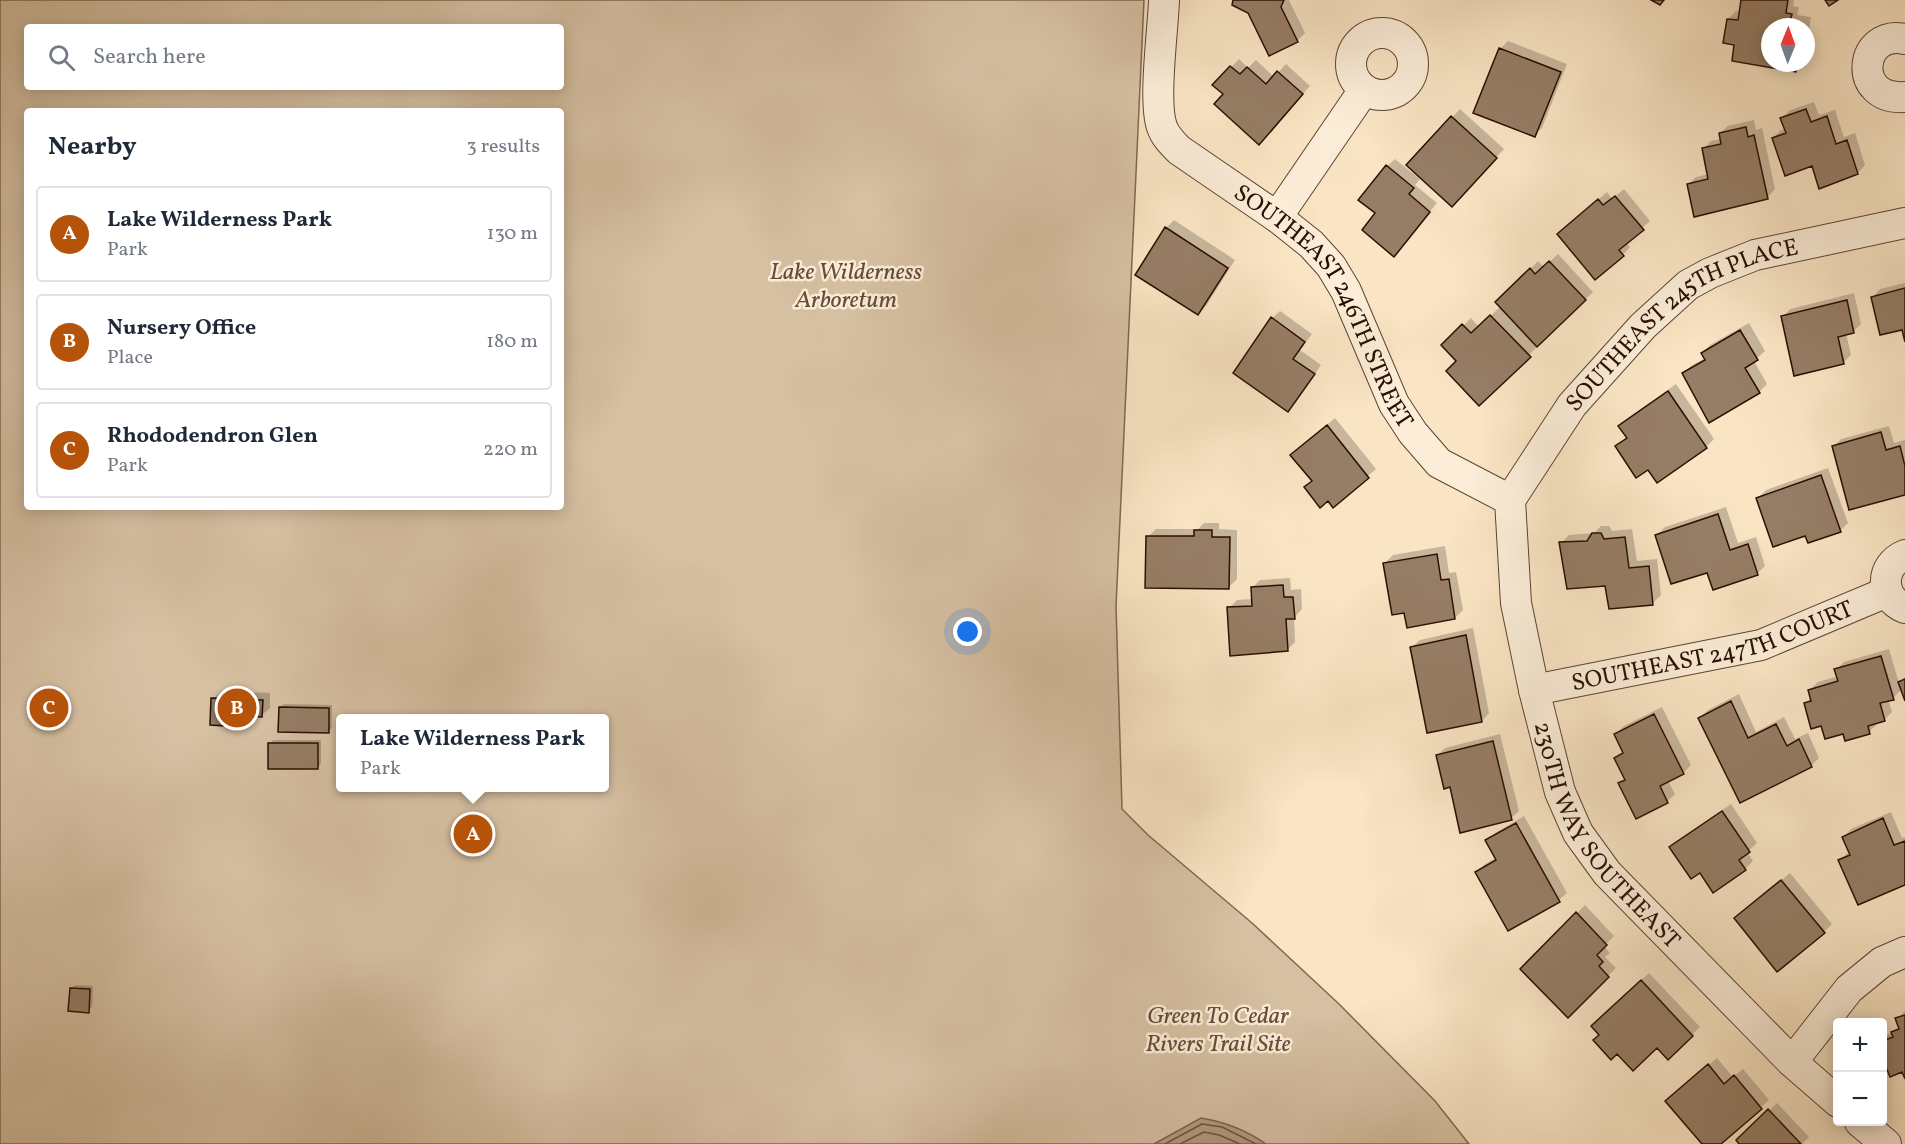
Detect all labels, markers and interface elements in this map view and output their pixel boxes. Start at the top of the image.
north arrow [1761,18,1815,72]
search box [24,24,564,90]
icon: search [45,41,78,74]
text: Search here [93,42,206,73]
text: Nearby [48,129,137,165]
text: 3 results [466,133,540,161]
street label: SOUTHEAST 246TH STREET [1226,177,1421,436]
text: Lake Wilderness Park [107,205,332,236]
text: A [62,220,77,248]
text: 130 m [487,220,538,248]
street label: SOUTHEAST 245TH PLACE [1559,231,1802,420]
text: Park [107,236,148,264]
park label: Lake Wilderness Arboretum [770,256,922,318]
text: Nursery Office [107,313,256,344]
text: B [63,328,76,356]
text: 180 m [486,328,538,356]
text: Place [107,344,153,372]
text: Rhododendron Glen [107,421,318,452]
text: C [63,436,76,464]
text: 220 m [483,436,538,464]
text: Park [107,452,148,480]
street label: SOUTHEAST 247TH COURT [1569,593,1859,701]
your location [953,617,982,646]
pin: C [29,686,68,730]
pin: B [218,686,256,730]
popup [336,714,609,792]
street label: 230TH WAY SOUTHEAST [1524,718,1687,957]
text: Lake Wilderness Park [360,724,585,755]
text: Park [360,755,401,783]
pin: A [454,812,492,856]
park label: Green To Cedar Rivers Trail Site [1145,1000,1291,1062]
map controls [1833,1018,1887,1126]
button: + [1833,1018,1887,1072]
button: − [1833,1072,1887,1126]

